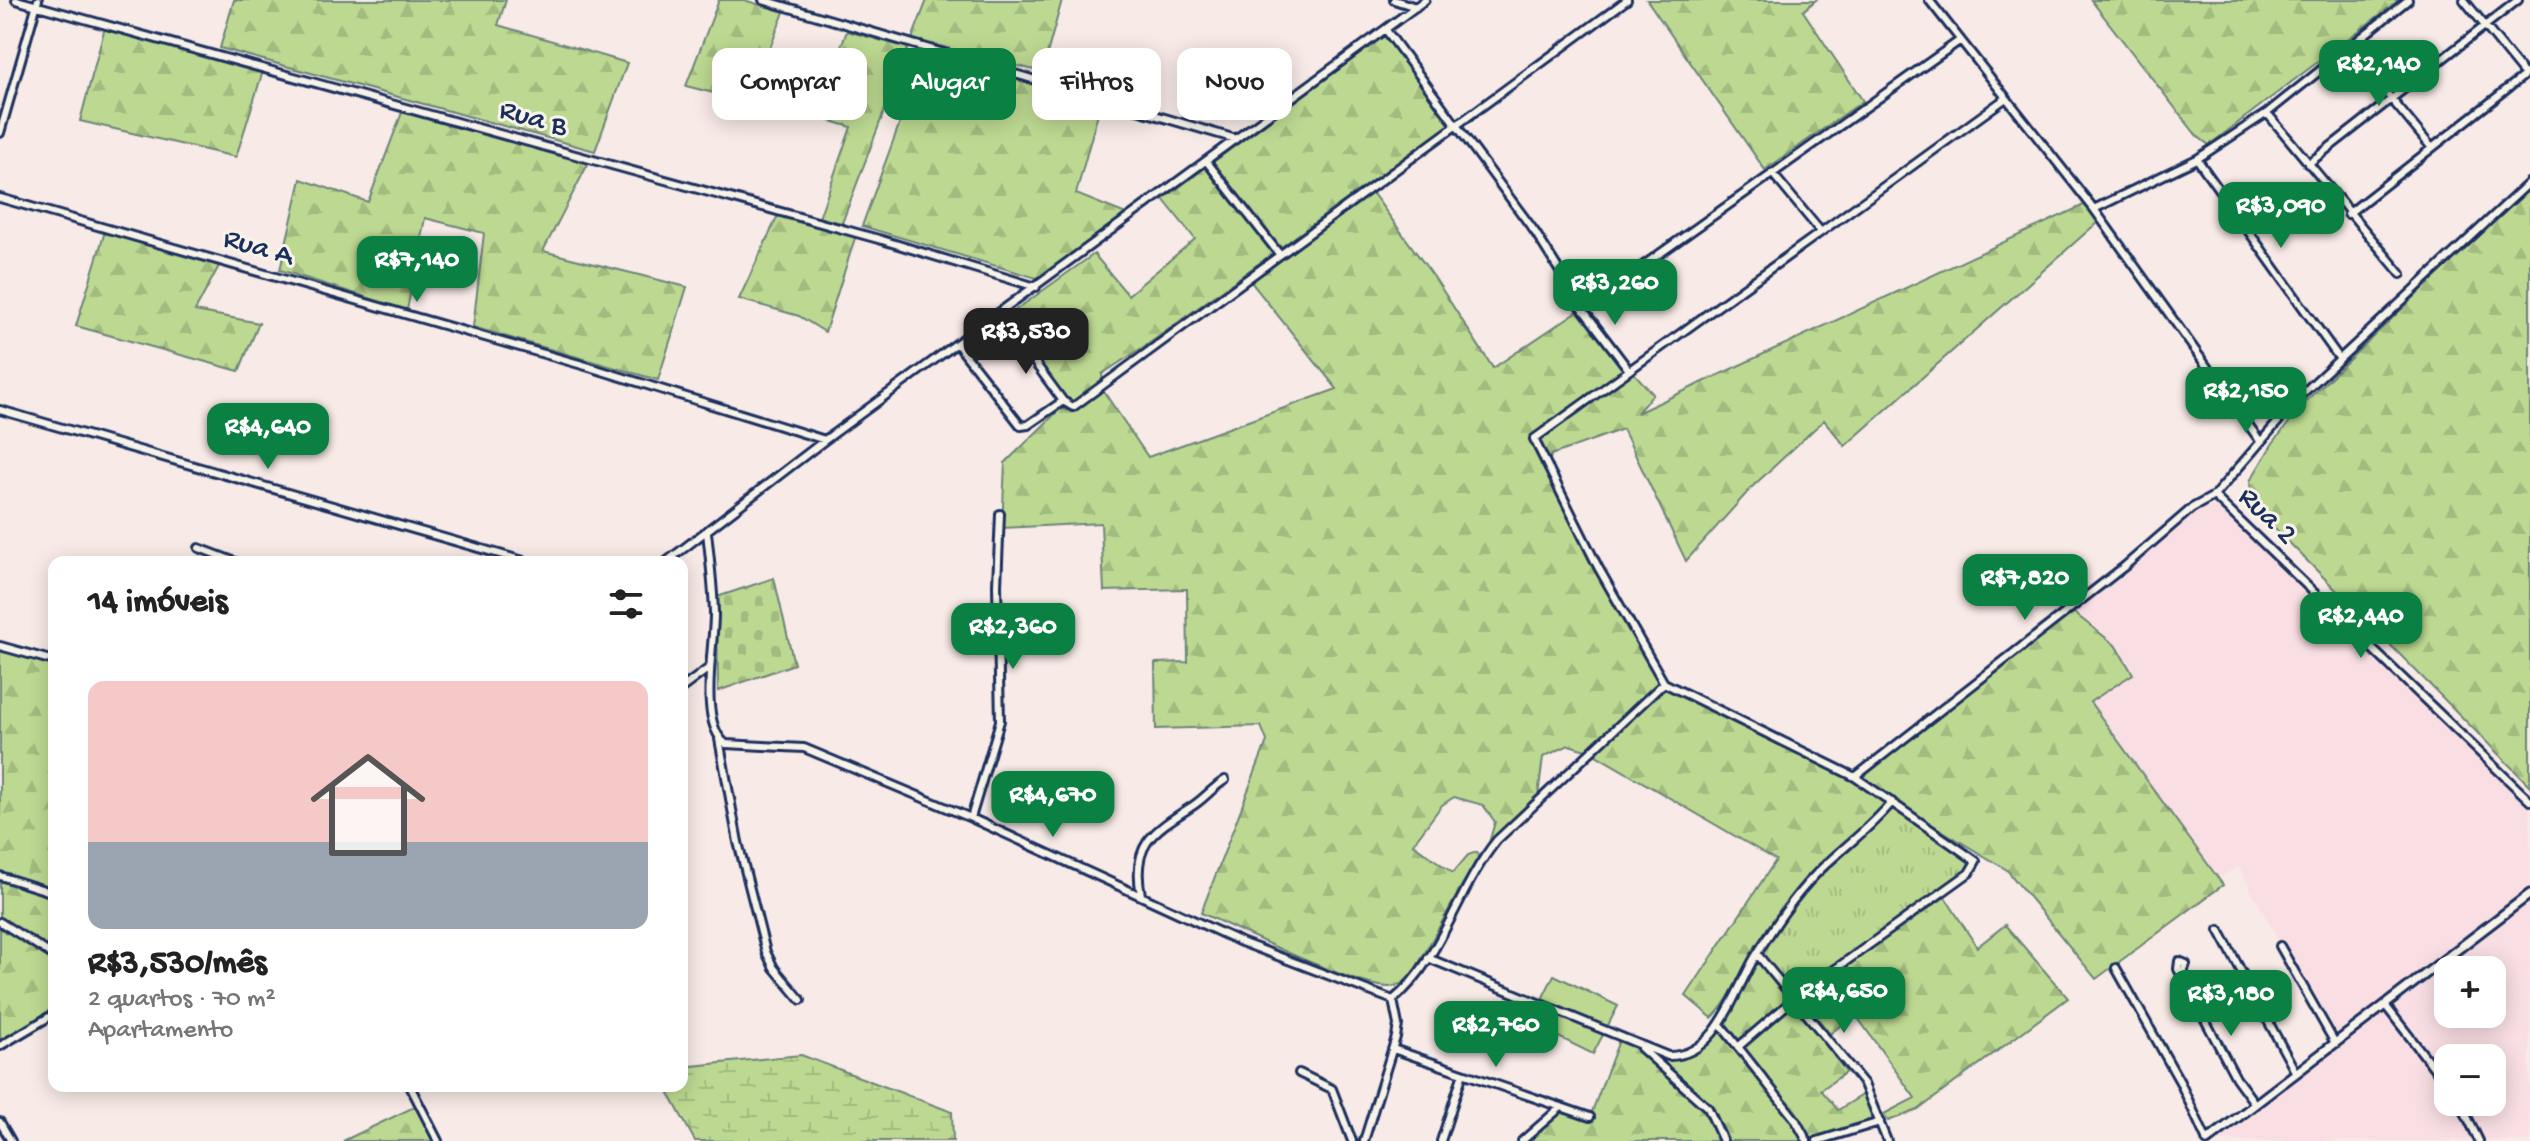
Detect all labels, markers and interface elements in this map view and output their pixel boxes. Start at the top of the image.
pin: R$2,140 [2305,40,2453,108]
chip: Comprar [712,48,867,120]
chip: Alugar [883,48,1016,120]
chip: Filtros [1032,48,1161,120]
chip: Novo [1177,48,1292,120]
text: R$2,140 [2337,50,2421,81]
street label: Rua B [495,94,572,146]
pin: R$3,090 [2207,182,2355,250]
text: R$3,090 [2236,192,2326,223]
street label: Rua A [219,222,298,276]
pin: R$7,140 [343,236,491,304]
text: R$7,140 [375,246,459,277]
pin: R$3,260 [1541,259,1689,327]
text: R$3,260 [1571,269,1659,300]
pin: R$3,530 [952,308,1100,376]
text: R$3,530 [982,318,1070,349]
pin: R$2,150 [2172,367,2320,435]
text: R$2,150 [2203,377,2289,408]
pin: R$4,640 [194,403,342,471]
text: R$4,640 [225,413,311,444]
street label: Rua 2 [2229,481,2303,553]
pin: R$7,820 [1951,554,2099,622]
text: R$7,820 [1981,564,2069,595]
icon: filters [604,582,648,626]
text: 14 imóveis [88,584,227,624]
pin: R$2,440 [2287,592,2435,660]
text: R$2,440 [2318,602,2404,633]
pin: R$2,360 [939,603,1087,671]
text: R$2,360 [969,613,1057,644]
icon: home [296,733,440,877]
pin: R$4,670 [979,771,1127,839]
text: R$4,670 [1009,781,1097,812]
text: R$3,530/mês [88,945,267,985]
map controls [2434,956,2506,1116]
button: + [2434,956,2506,1028]
pin: R$4,650 [1770,967,1918,1035]
pin: R$3,180 [2157,970,2305,1038]
text: R$4,650 [1800,977,1888,1008]
text: R$3,180 [2188,980,2274,1011]
text: 2 quartos · 70 m² [88,985,276,1016]
pin: R$2,760 [1422,1001,1570,1069]
text: R$2,760 [1452,1011,1540,1042]
text: Apartamento [88,1016,233,1047]
button: − [2434,1044,2506,1116]

